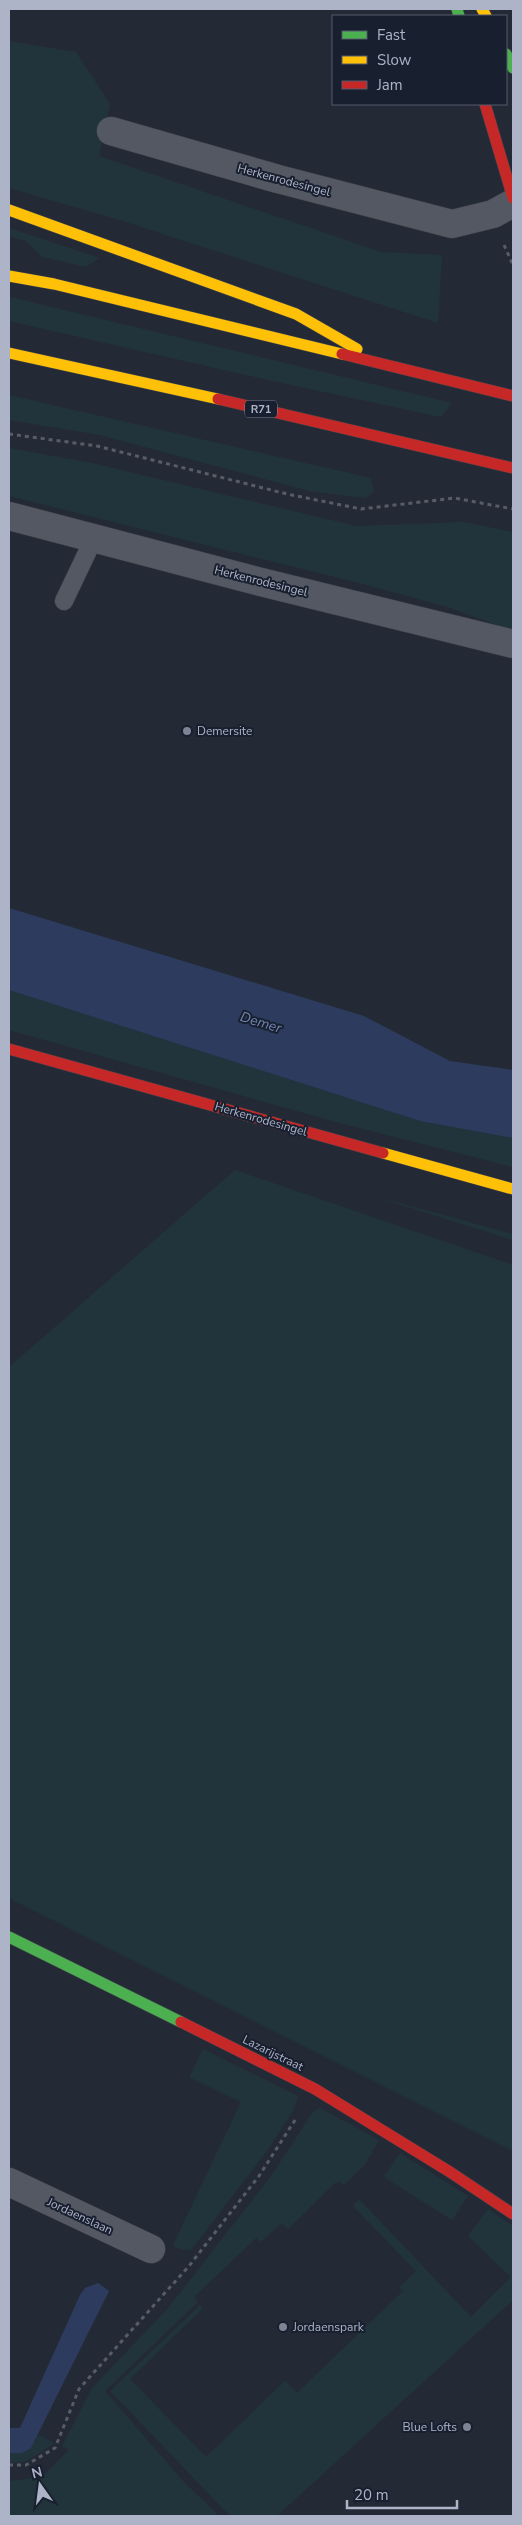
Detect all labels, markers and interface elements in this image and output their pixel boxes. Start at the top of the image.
legend [332,15,507,105]
text: Fast [377,25,406,45]
text: Slow [377,50,412,70]
text: Jam [376,75,403,95]
street label: Herkenrodesingel [236,160,333,200]
road number: R71 [245,400,277,418]
street label: Herkenrodesingel [213,562,310,600]
place label: Demersite [197,723,252,739]
marker: Demersite [181,725,193,737]
water label: Demer [238,1007,285,1038]
street label: Herkenrodesingel [213,1098,310,1140]
street label: Lazarijstraat [240,2031,307,2075]
street label: Jordaenslaan [44,2193,115,2238]
place label: Jordaenspark [292,2319,365,2335]
marker: Jordaenspark [277,2321,289,2333]
place label: Blue Lofts [402,2419,457,2435]
marker: Blue Lofts [461,2421,473,2433]
north arrow [15,2460,65,2510]
text: N [30,2462,44,2483]
scale bar [347,2478,457,2510]
text: 20 m [354,2485,389,2505]

